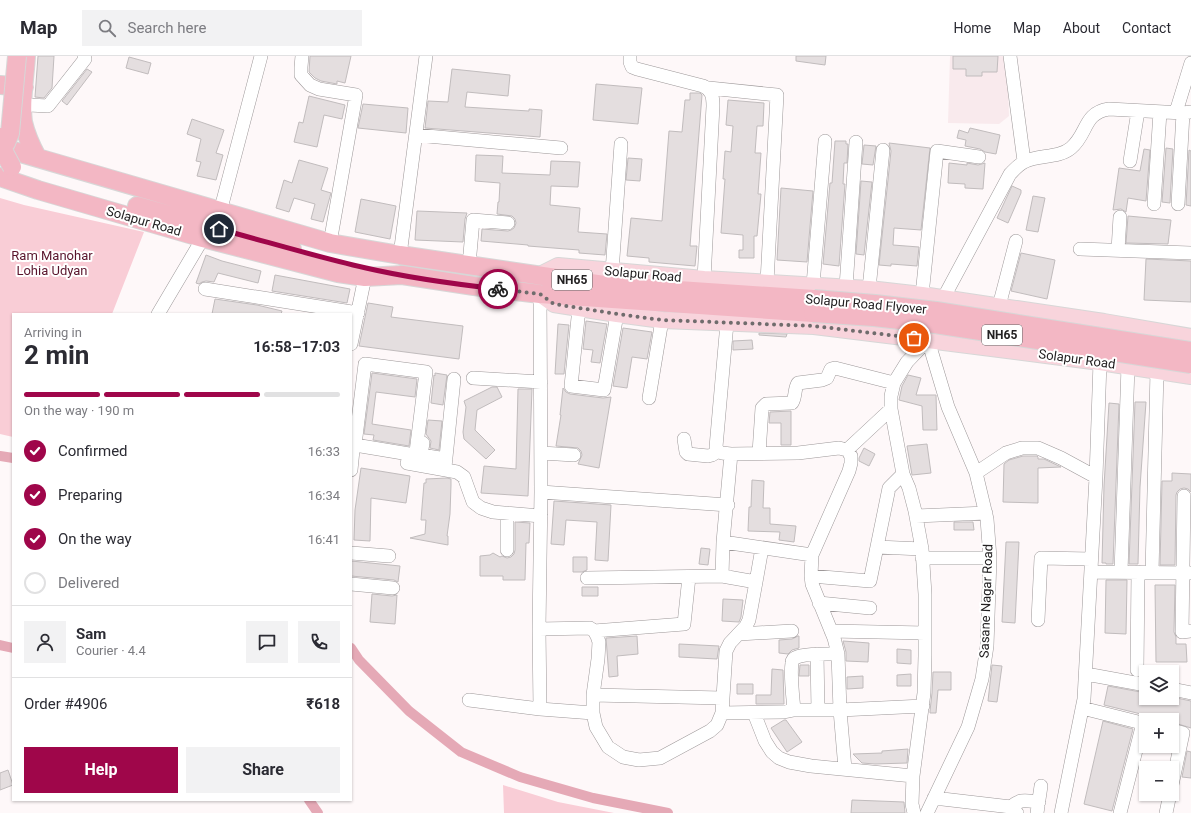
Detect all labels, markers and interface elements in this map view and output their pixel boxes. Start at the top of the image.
search box [82,10,362,46]
text: Map [20,16,58,39]
icon: search [96,17,118,39]
text: Search here [128,19,206,37]
text: Home [953,20,991,36]
text: Map [1013,20,1041,36]
text: About [1063,20,1100,36]
text: Contact [1122,20,1171,36]
street label: Solapur Road [105,203,183,239]
pin [202,212,236,246]
icon: home [208,218,230,240]
park label: Ram Manohar Lohia Udyan [11,248,93,278]
street label: Solapur Road [604,263,682,285]
courier [478,269,518,309]
road number: NH65 [552,270,592,290]
icon: bike [487,278,509,300]
street label: Solapur Road Flyover [805,291,928,317]
pin [897,321,931,355]
text: Arriving in [24,325,82,340]
road number: NH65 [982,325,1022,345]
icon: bag [903,327,925,349]
text: 16:58–17:03 [253,338,340,356]
text: 2 min [24,340,89,370]
street label: Solapur Road [1038,346,1116,372]
text: On the way · 190 m [24,403,134,418]
icon: check [24,440,46,462]
text: Confirmed [58,442,128,460]
text: 16:33 [308,444,340,459]
icon: check [24,484,46,506]
text: Preparing [58,486,122,504]
text: 16:34 [308,488,340,503]
icon: check [24,528,46,550]
text: On the way [58,530,132,548]
text: 16:41 [308,532,340,547]
street label: Sasane Nagar Road [977,544,995,658]
text: Delivered [58,574,120,592]
button: person [24,621,66,663]
button: chat [246,621,288,663]
button: phone [298,621,340,663]
text: Sam [76,625,106,643]
text: Courier · 4.4 [76,643,146,658]
map controls [1139,665,1179,801]
button: layers [1139,665,1179,705]
text: Order #4906 [24,695,107,713]
text: ₹618 [306,695,340,713]
button: + [1139,713,1179,753]
button: Help [24,747,178,793]
button: Share [186,747,340,793]
button: − [1139,761,1179,801]

